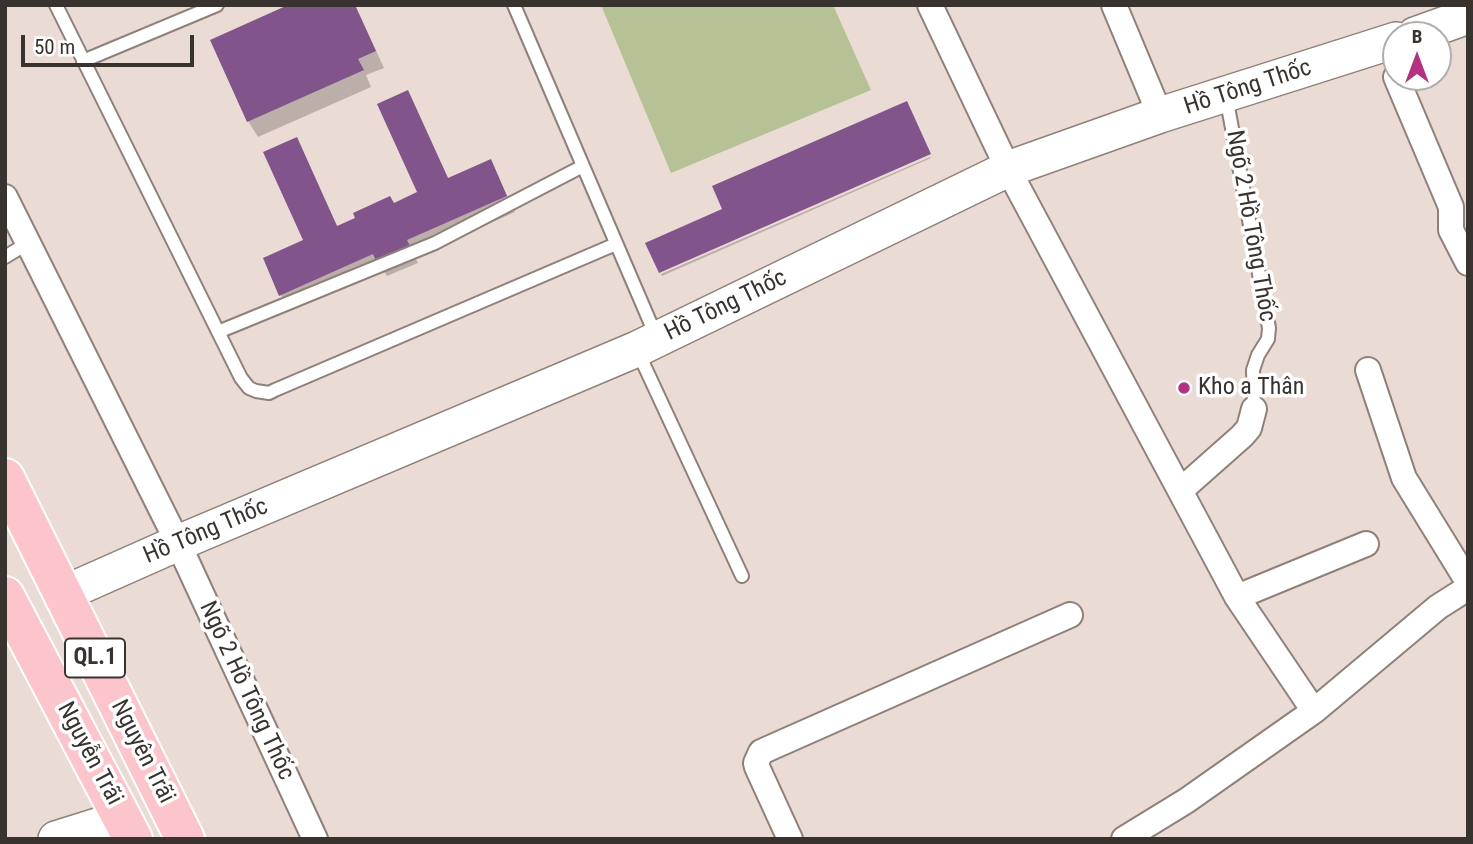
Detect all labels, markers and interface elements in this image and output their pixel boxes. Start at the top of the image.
scale bar [24,21,198,65]
north arrow [1382,21,1452,91]
text: B [1412,25,1422,48]
text: 50 m [34,35,75,59]
street label: Hồ Tông Thốc [1181,54,1315,122]
street label: Ngõ 2 Hồ Tông Thốc [1219,128,1281,324]
street label: Hồ Tông Thốc [660,264,792,348]
place label: Kho a Thân [1198,374,1304,402]
marker: Kho a Thân [1176,380,1192,396]
street label: Hồ Tông Thốc [140,493,272,571]
street label: Ngõ 2 Hồ Tông Thốc [192,597,300,785]
road number: QL.1 [65,638,125,678]
street label: Nguyên Trãi [104,696,180,808]
street label: Nguyễn Trãi [50,698,128,810]

